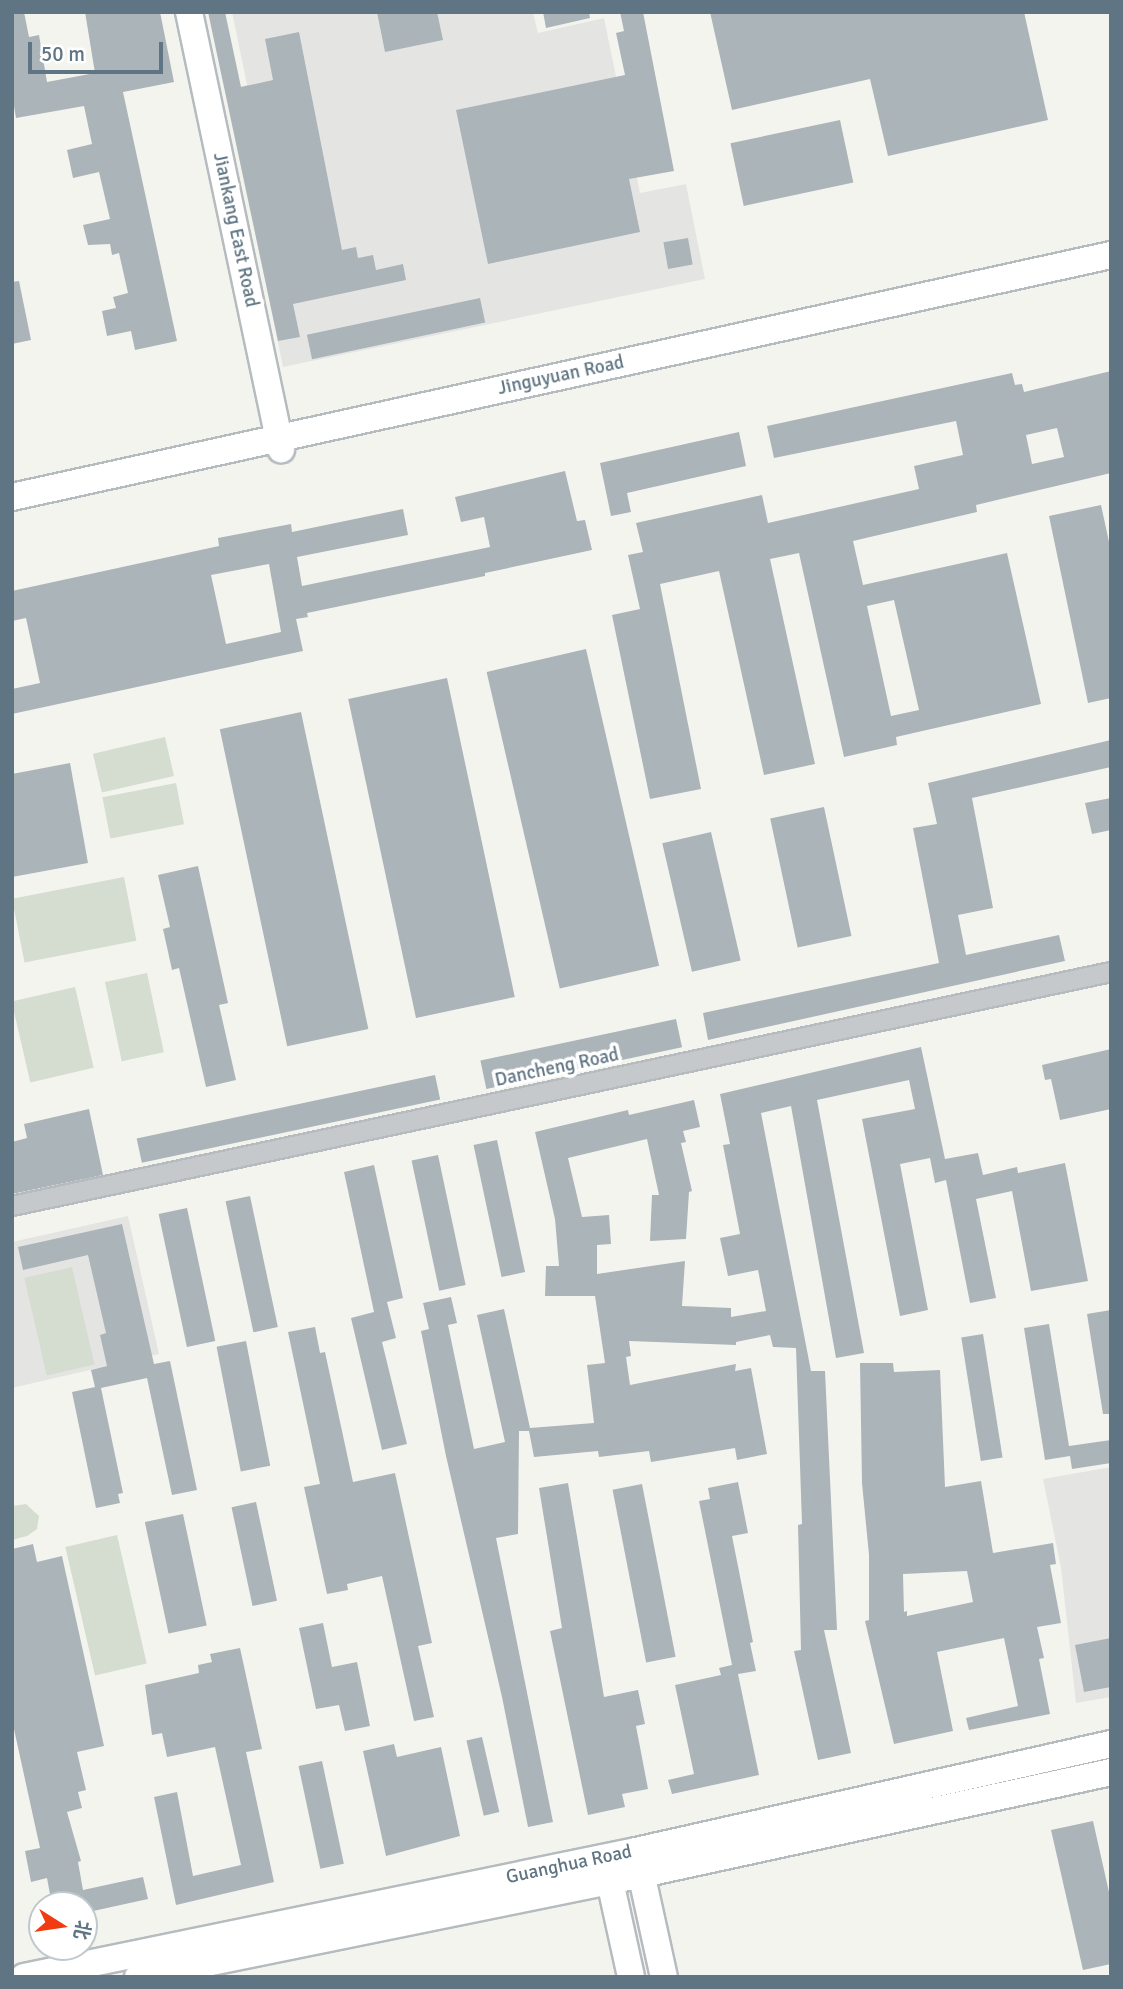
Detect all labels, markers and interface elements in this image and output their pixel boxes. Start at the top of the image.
scale bar [32,28,166,72]
text: 50 m [41,41,85,67]
street label: Jiankang East Road [207,151,263,309]
street label: Jinguyuan Road [496,351,626,401]
street label: Dancheng Road [493,1044,621,1092]
street label: Guanghua Road [504,1841,634,1889]
north arrow [28,1891,98,1961]
text: 北 [68,1918,95,1942]

